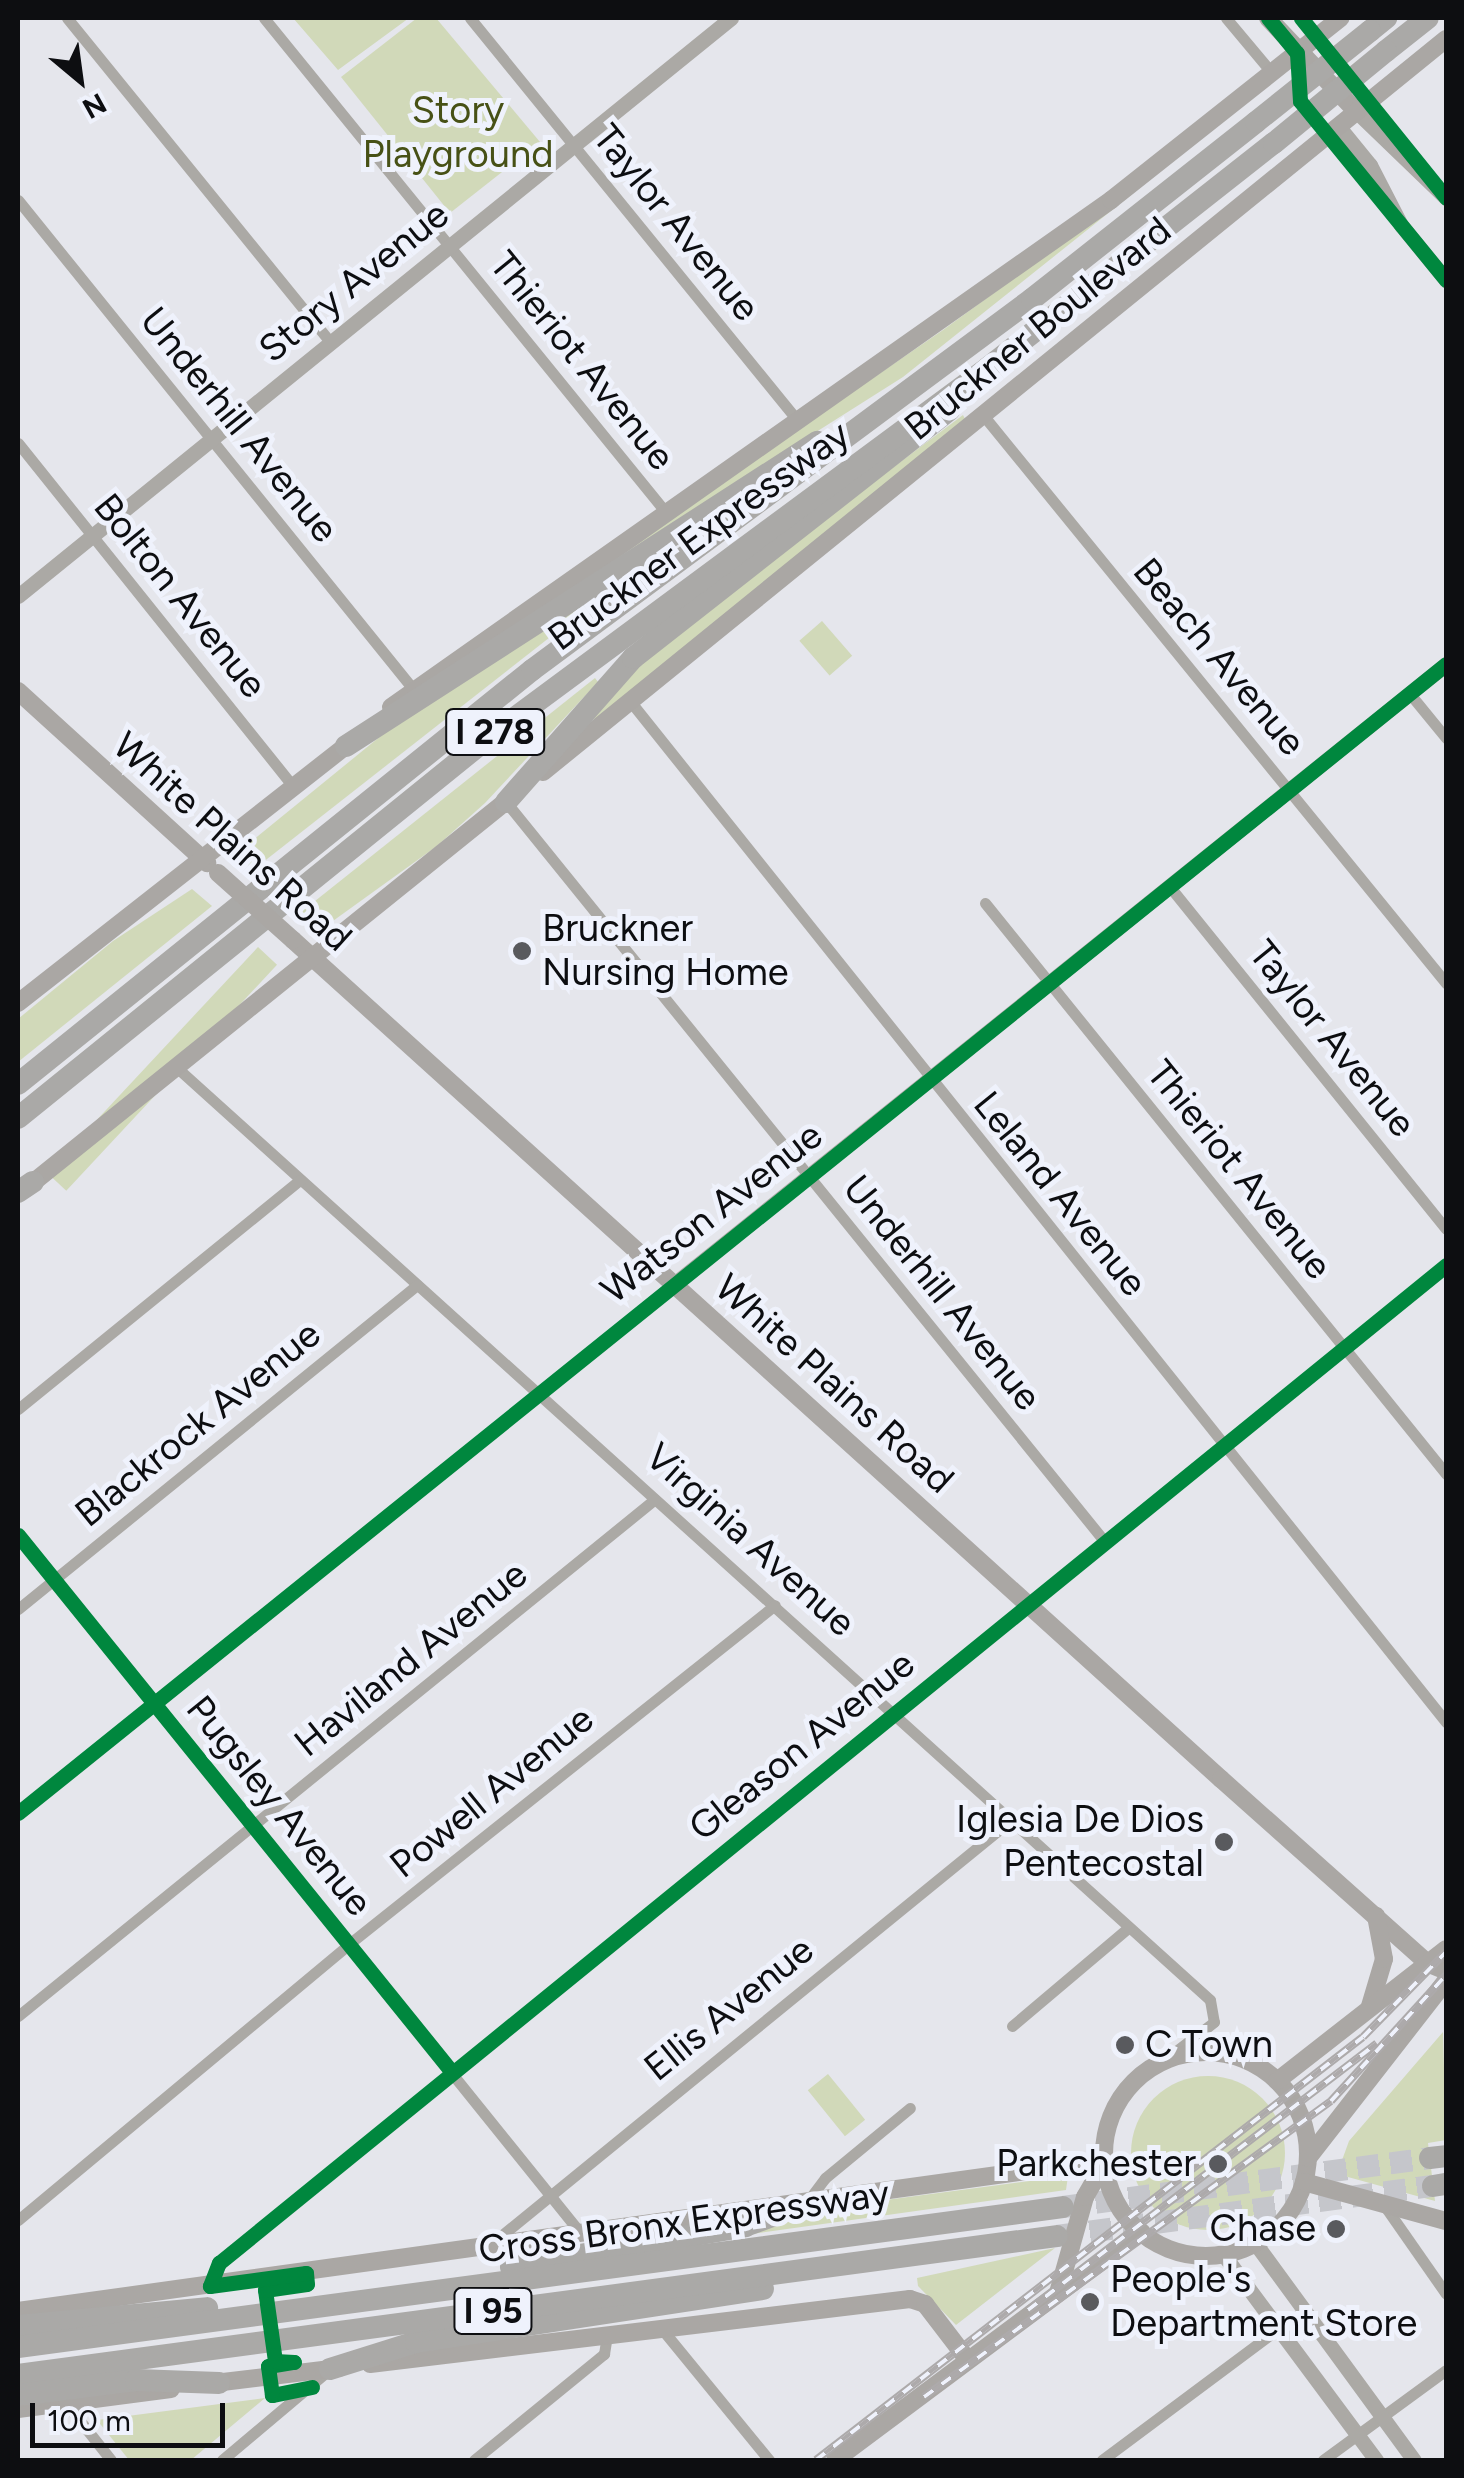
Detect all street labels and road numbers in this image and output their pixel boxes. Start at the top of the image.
street label: Taylor Avenue [583,116,769,330]
street label: Story Avenue [250,192,458,372]
street label: Bruckner Boulevard [896,208,1180,450]
street label: Thieriot Avenue [480,243,684,479]
street label: Underhill Avenue [130,299,348,551]
street label: Bruckner Expressway [540,411,858,661]
street label: Bolton Avenue [84,485,276,707]
street label: Beach Avenue [1123,549,1315,765]
road number: I 278 [445,702,545,762]
street label: White Plains Road [103,723,361,961]
street label: Taylor Avenue [1239,932,1425,1146]
street label: Thieriot Avenue [1137,1052,1341,1288]
street label: Leland Avenue [964,1083,1156,1305]
street label: Watson Avenue [593,1113,831,1313]
street label: Underhill Avenue [833,1167,1051,1419]
street label: White Plains Road [705,1265,963,1503]
street label: Blackrock Avenue [66,1311,330,1537]
street label: Virginia Avenue [636,1434,864,1646]
street label: Haviland Avenue [286,1552,536,1766]
street label: Gleason Avenue [680,1641,924,1851]
street label: Pugsley Avenue [176,1687,382,1925]
street label: Powell Avenue [381,1696,603,1888]
street label: Ellis Avenue [636,1927,822,2091]
street label: Cross Bronx Expressway [476,2171,892,2273]
road number: I 95 [453,2281,533,2341]

